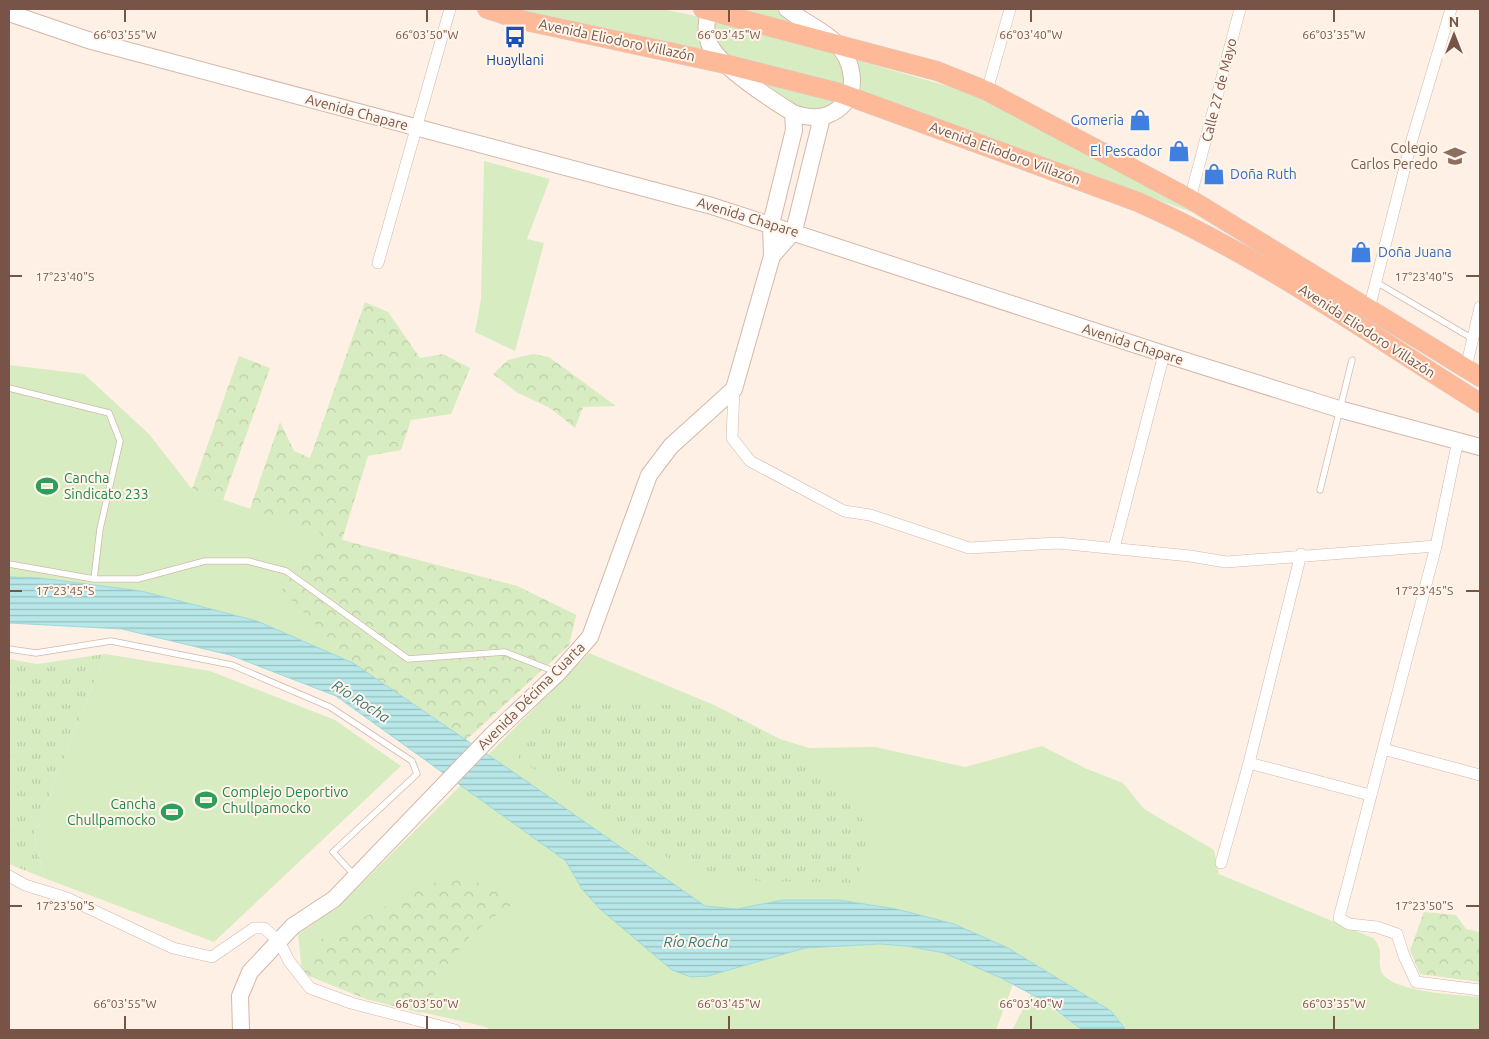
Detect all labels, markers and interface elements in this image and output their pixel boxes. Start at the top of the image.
north arrow [1429,10,1479,60]
text: N [1449,14,1459,30]
street label: Avenida Eliodoro Villazón [537,16,697,64]
bus stop icon: Huayllani [502,24,528,50]
text: 66°03'55"W [93,28,157,41]
text: 66°03'50"W [395,28,459,41]
text: 66°03'45"W [697,28,761,41]
text: 66°03'40"W [999,28,1063,41]
text: 66°03'35"W [1302,28,1366,41]
street label: Calle 27 de Mayo [1198,36,1240,144]
place label: Huayllani [486,52,544,68]
street label: Avenida Chapare [304,91,410,133]
shop icon: Gomeria [1127,107,1153,133]
place label: Gomeria [1071,112,1124,128]
street label: Avenida Eliodoro Villazón [927,118,1083,188]
shop icon: El Pescador [1166,138,1192,164]
place label: Colegio Carlos Peredo [1351,140,1438,172]
place label: El Pescador [1090,143,1163,159]
school or university icon: Colegio Carlos Peredo [1442,143,1468,169]
shop icon: Doña Ruth [1201,161,1227,187]
place label: Doña Ruth [1230,166,1297,182]
street label: Avenida Chapare [695,194,801,240]
shop icon: Doña Juana [1348,239,1374,265]
place label: Doña Juana [1378,244,1452,260]
text: 17°23'40"S [36,270,94,283]
text: 17°23'40"S [1395,270,1453,283]
street label: Avenida Eliodoro Villazón [1296,281,1438,381]
street label: Avenida Chapare [1080,320,1186,368]
place label: Cancha Sindicato 233 [64,470,149,502]
sports icon: Cancha Sindicato 233 [34,473,60,499]
text: 17°23'45"S [36,584,94,597]
text: 17°23'45"S [1395,584,1453,597]
street label: Avenida Décima Cuarta [474,639,588,753]
water label: Río Rocha [329,676,393,726]
place label: Complejo Deportivo Chullpamocko [222,784,348,816]
sports icon: Complejo Deportivo Chullpamocko [193,787,219,813]
place label: Cancha Chullpamocko [67,796,156,828]
sports icon: Cancha Chullpamocko [159,799,185,825]
text: 17°23'50"S [36,899,94,912]
text: 17°23'50"S [1395,899,1453,912]
water label: Río Rocha [664,933,728,950]
text: 66°03'55"W [93,997,157,1010]
text: 66°03'50"W [395,997,459,1010]
text: 66°03'45"W [697,997,761,1010]
text: 66°03'40"W [999,997,1063,1010]
text: 66°03'35"W [1302,997,1366,1010]

